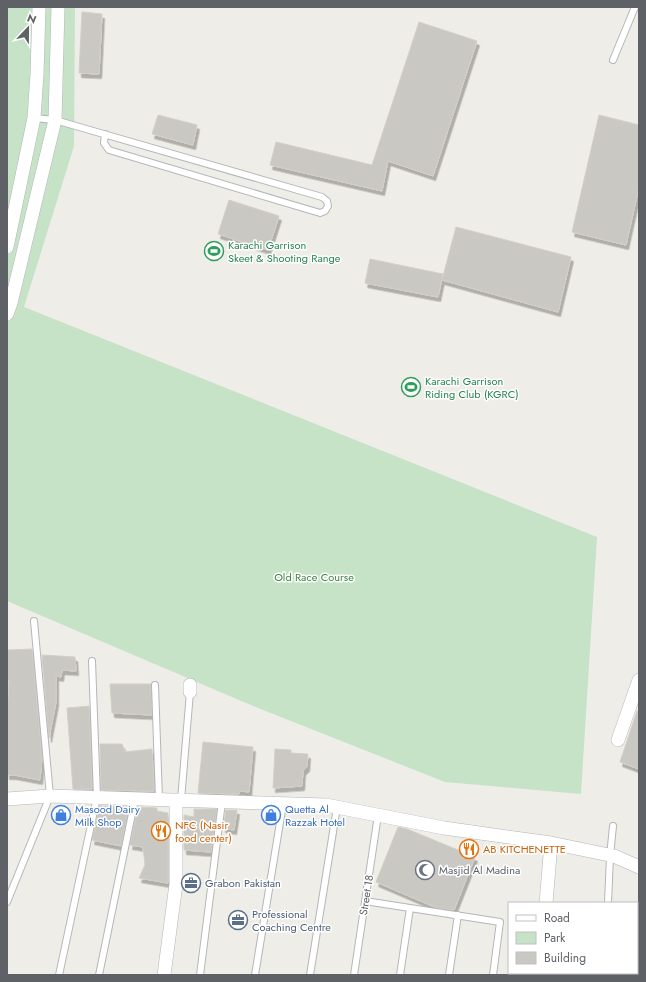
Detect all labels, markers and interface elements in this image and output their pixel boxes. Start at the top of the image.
north arrow [8,8,48,48]
text: N [25,10,39,28]
place label: Karachi Garrison Skeet & Shooting Range [228,237,341,266]
sports icon: Karachi Garrison Skeet & Shooting Range [203,240,225,262]
place label: Karachi Garrison Riding Club (KGRC) [425,373,519,402]
sports icon: Karachi Garrison Riding Club (KGRC) [400,376,422,398]
park label: Old Race Course [274,569,354,585]
place label: Masood Dairy Milk Shop [75,801,140,830]
place label: Quetta Al Razzak Hotel [285,801,345,830]
shop icon: Masood Dairy Milk Shop [50,804,72,826]
shop icon: Quetta Al Razzak Hotel [260,804,282,826]
place label: NFC (Nasir food center) [175,817,232,846]
restaurant icon: NFC (Nasir food center) [150,820,172,842]
restaurant icon: AB KITCHENETTE [458,838,480,860]
place label: AB KITCHENETTE [483,841,566,857]
mosque icon: Masjid Al Madina [414,859,436,881]
place label: Masjid Al Madina [439,862,520,878]
office icon: Grabon Pakistan [180,872,202,894]
street label: Street 18 [355,874,377,916]
place label: Grabon Pakistan [205,875,281,891]
legend [508,902,638,974]
place label: Professional Coaching Centre [252,906,331,935]
office icon: Professional Coaching Centre [227,909,249,931]
text: Road [544,909,570,927]
text: Park [544,929,566,947]
text: Building [544,949,586,967]

